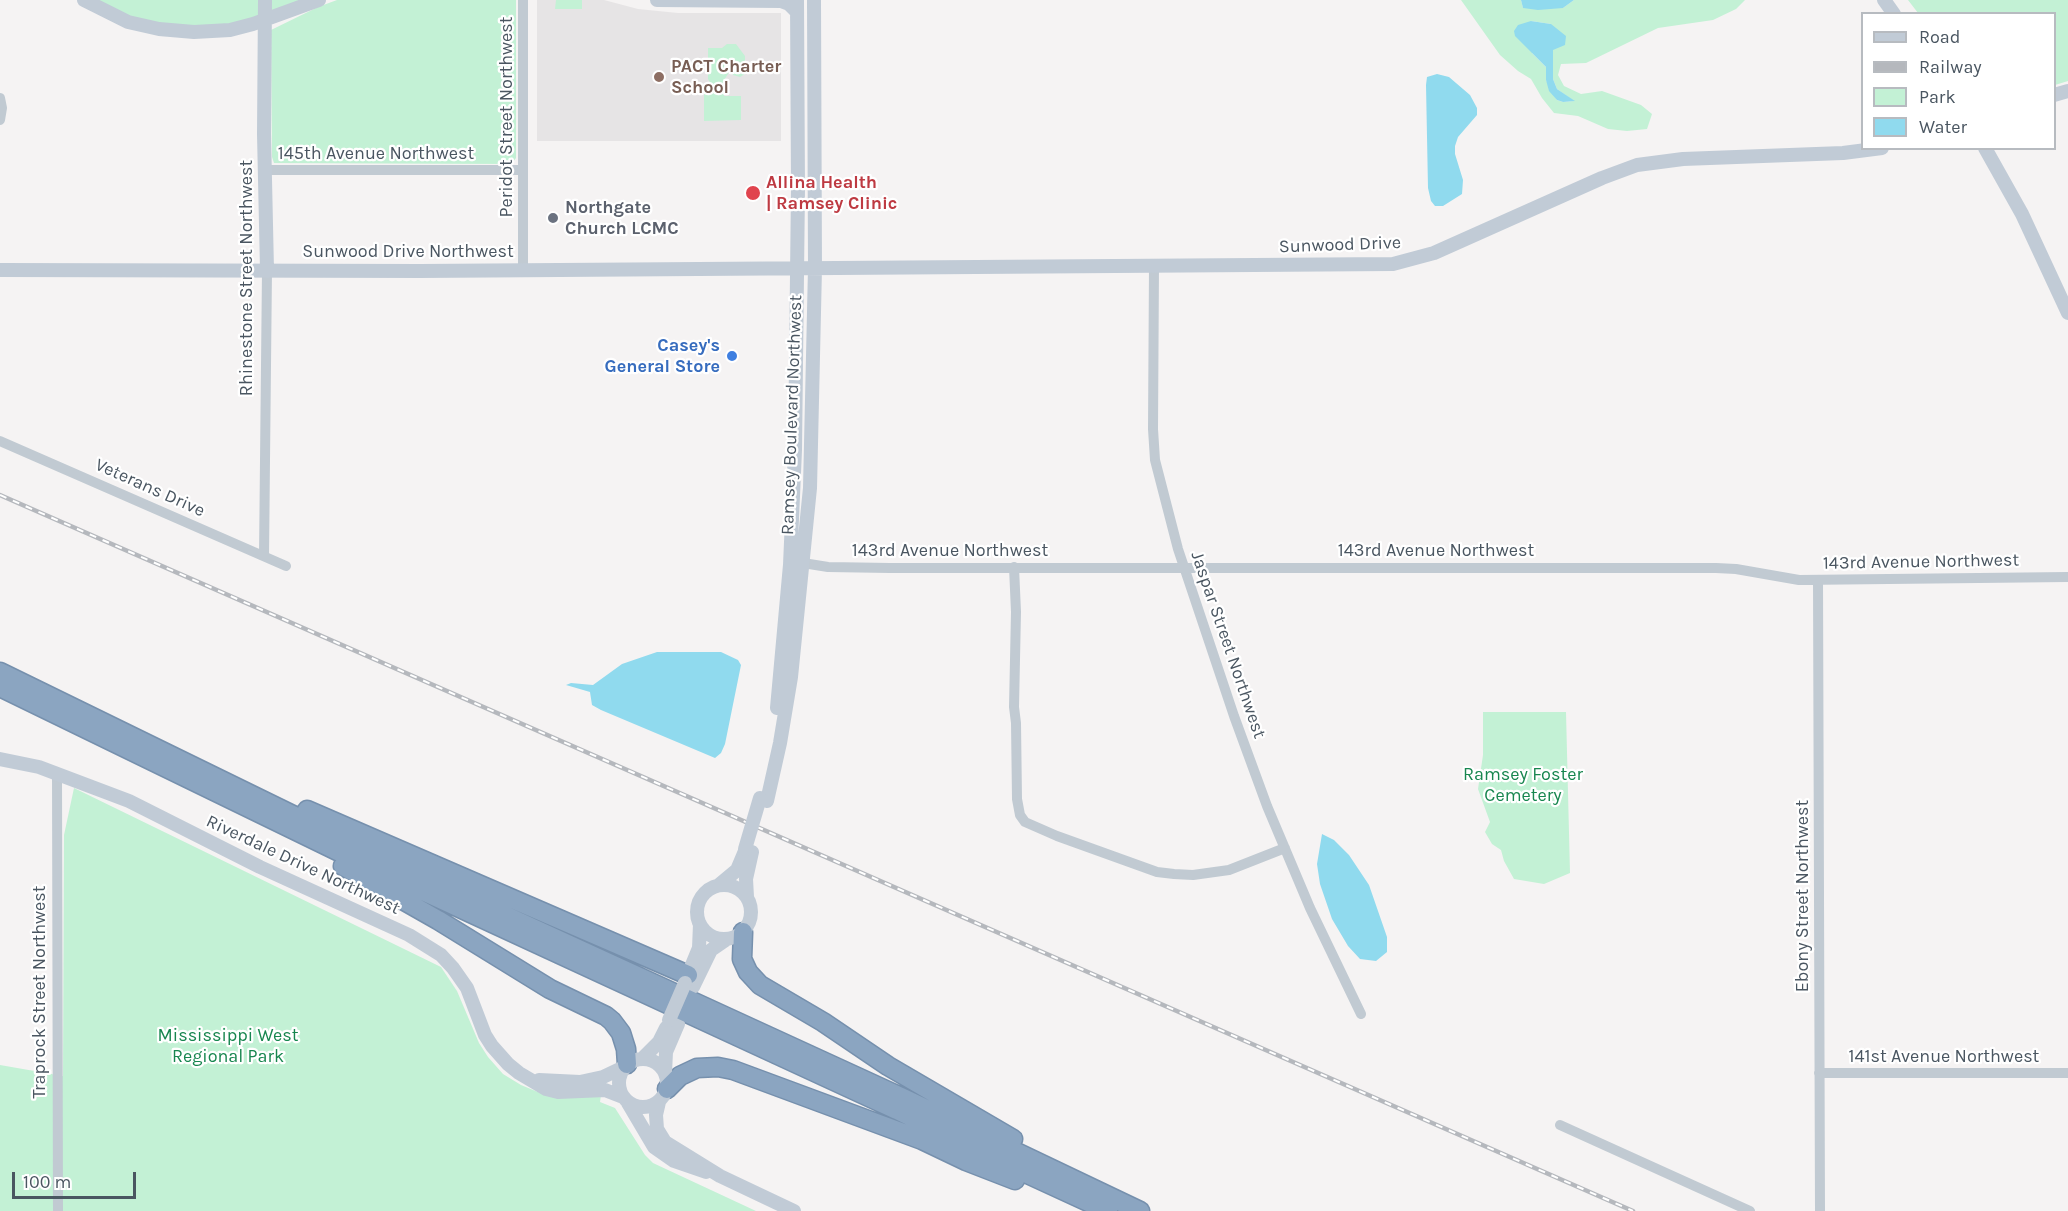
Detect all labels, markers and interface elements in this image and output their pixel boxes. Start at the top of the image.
legend [1861,12,2056,150]
street label: Peridot Street Northwest [496,16,518,218]
text: Road [1919,26,1960,48]
place label: PACT Charter School [671,56,781,98]
text: Railway [1919,56,1982,78]
marker: PACT Charter School [652,70,666,84]
text: Park [1919,86,1956,108]
text: Water [1919,116,1967,138]
street label: 145th Avenue Northwest [278,143,474,165]
street label: Rhinestone Street Northwest [236,160,258,396]
place label: Allina Health | Ramsey Clinic [766,172,897,214]
marker: Allina Health | Ramsey Clinic [744,184,762,202]
place label: Northgate Church LCMC [565,197,679,240]
marker: Northgate Church LCMC [546,211,560,225]
street label: Sunwood Drive [1278,232,1402,258]
street label: Sunwood Drive Northwest [302,241,514,263]
street label: Ramsey Boulevard Northwest [777,294,807,536]
place label: Casey's General Store [605,335,720,378]
marker: Casey's General Store [725,349,739,363]
street label: Veterans Drive [92,454,208,522]
street label: 143rd Avenue Northwest [852,540,1048,562]
street label: 143rd Avenue Northwest [1338,540,1534,562]
street label: Jaspar Street Northwest [1186,549,1270,741]
street label: 143rd Avenue Northwest [1823,549,2019,575]
park label: Ramsey Foster Cemetery [1463,764,1583,806]
street label: Ebony Street Northwest [1792,800,1814,992]
street label: Riverdale Drive Northwest [203,811,403,919]
street label: Traprock Street Northwest [29,885,51,1099]
park label: Mississippi West Regional Park [158,1025,298,1068]
street label: 141st Avenue Northwest [1849,1046,2039,1068]
scale bar [15,1160,140,1198]
text: 100 m [23,1171,71,1193]

